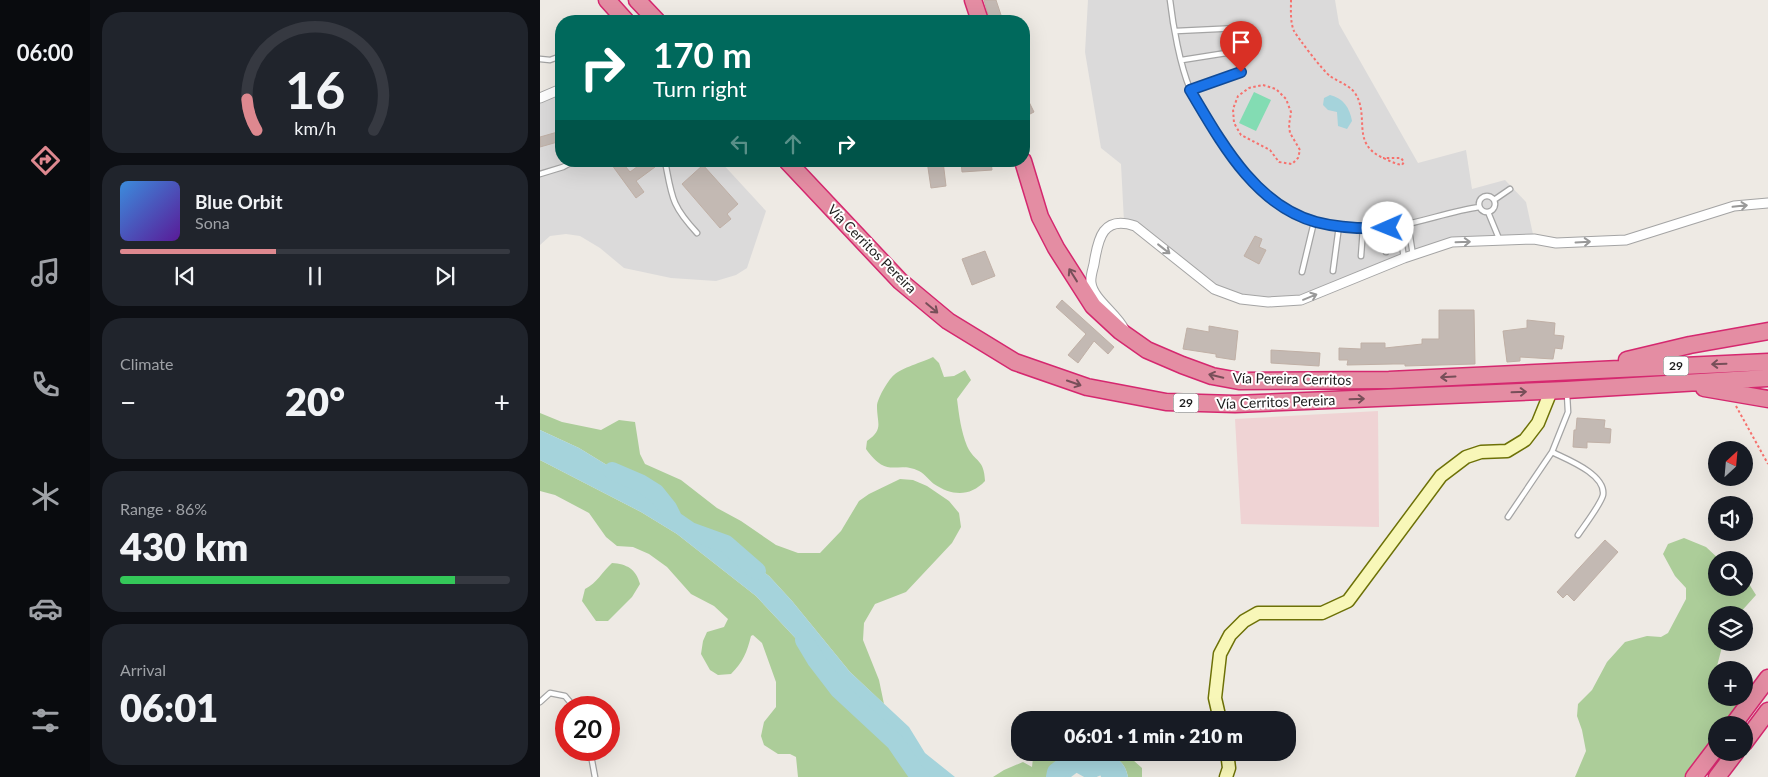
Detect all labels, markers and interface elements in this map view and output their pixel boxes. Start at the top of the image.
pin [1220,21,1262,72]
icon: arrive [1227,28,1255,56]
text: 170 m [653,33,752,75]
icon: right [570,35,635,100]
text: 06:00 [17,39,73,66]
text: 16 [285,58,345,120]
text: Turn right [653,75,747,102]
text: km/h [294,117,336,139]
icon: left [726,130,754,158]
icon: ahead [779,130,807,158]
icon: right [832,130,860,158]
icon: directions [28,143,63,178]
text: Blue Orbit [195,190,283,213]
street label: Vía Cerritos Pereira [824,201,920,297]
position arrow [1361,201,1413,253]
one-way arrow [1732,201,1748,211]
text: Sona [195,213,230,232]
one-way arrow [1454,237,1470,247]
one-way arrow [1575,237,1591,246]
one-way arrow [1157,244,1170,255]
icon: music [28,255,63,290]
icon: previous [171,262,199,290]
icon: pause [301,262,329,290]
icon: next [431,262,459,290]
one-way arrow [1068,269,1078,283]
one-way arrow [1302,291,1317,301]
one-way arrow [925,302,938,313]
text: Climate [120,354,173,373]
road number: 29 [1664,356,1688,376]
one-way arrow [1712,360,1728,369]
icon: phone [28,367,63,402]
street label: Vía Pereira Cerritos [1233,369,1352,388]
one-way arrow [1208,371,1224,380]
one-way arrow [1440,373,1456,382]
text: 20° [285,378,345,424]
one-way arrow [1066,379,1082,388]
text: − [120,385,136,419]
text: + [494,385,510,419]
one-way arrow [1511,388,1527,397]
street label: Vía Cerritos Pereira [1216,391,1336,412]
road number: 29 [1174,393,1198,412]
one-way arrow [1349,395,1365,404]
north arrow [1708,441,1752,486]
map controls [1708,441,1753,761]
icon: climate [28,479,63,514]
button: sound [1708,496,1753,541]
text: Range · 86% [120,499,207,518]
text: 430 km [120,523,248,569]
button: search [1708,551,1753,596]
icon: car [28,591,63,626]
button: layers [1708,606,1753,651]
text: Arrival [120,660,166,679]
button: + [1708,661,1753,706]
text: 06:01 [120,684,218,730]
speed limit sign: 20 [555,696,620,761]
icon: filters [28,703,63,738]
button: − [1708,716,1753,761]
text: 06:01 · 1 min · 210 m [1064,724,1243,747]

